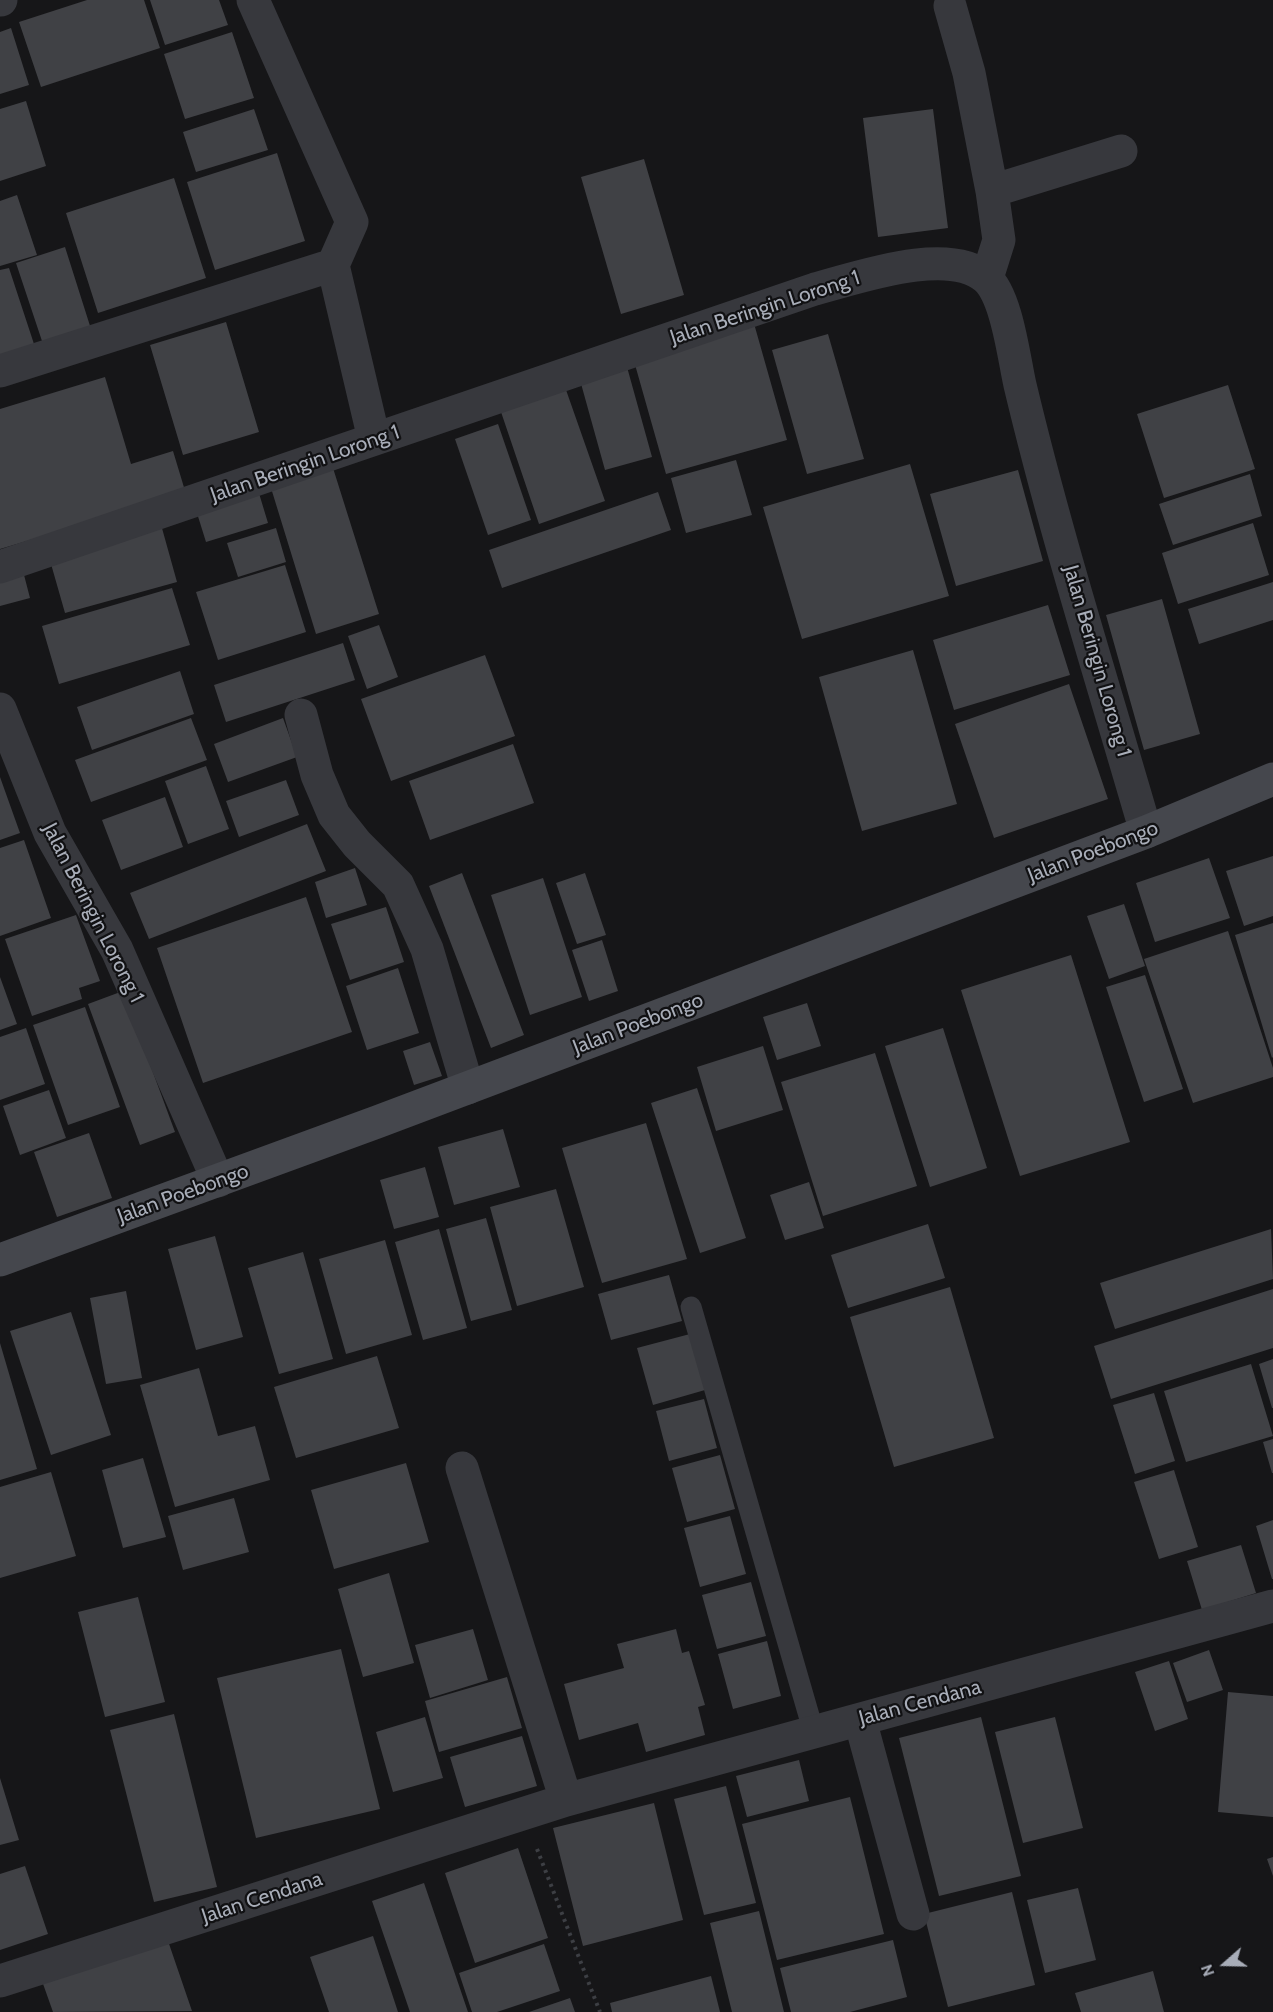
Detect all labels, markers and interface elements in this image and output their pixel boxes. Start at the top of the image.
street label: Jalan Beringin Lorong 1 [667,265,863,351]
street label: Jalan Beringin Lorong 1 [207,420,403,508]
street label: Jalan Beringin Lorong 1 [1058,562,1136,760]
street label: Jalan Poebongo [1024,816,1162,888]
street label: Jalan Beringin Lorong 1 [37,819,149,1007]
street label: Jalan Poebongo [569,988,707,1060]
street label: Jalan Poebongo [114,1159,252,1229]
street label: Jalan Cendana [856,1675,984,1731]
street label: Jalan Cendana [198,1867,326,1929]
north arrow [1195,1934,1255,1994]
text: N [1197,1962,1218,1979]

